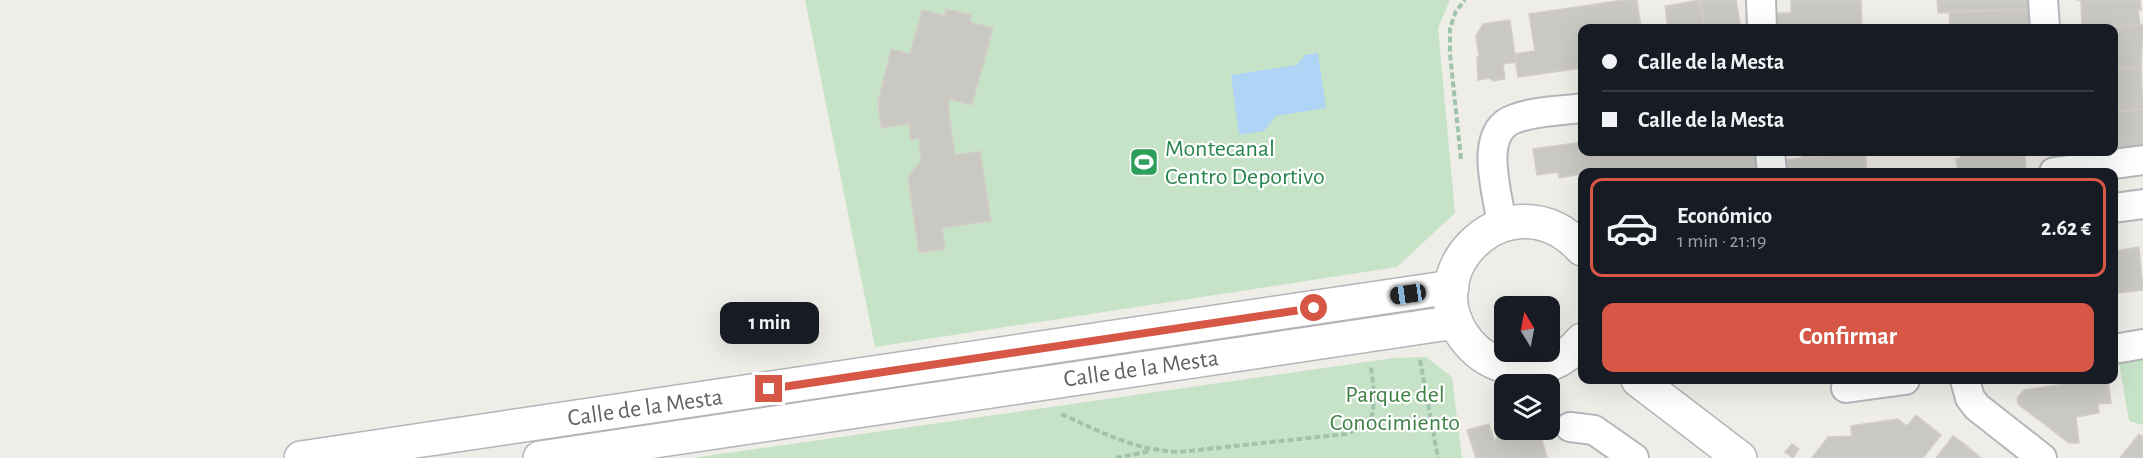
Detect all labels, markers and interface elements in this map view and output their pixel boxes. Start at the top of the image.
text: Calle de la Mesta [1638,51,1784,73]
text: Calle de la Mesta [1638,109,1784,131]
place label: Montecanal Centro Deportivo [1165,137,1325,189]
sports icon: Montecanal Centro Deportivo [1128,146,1160,178]
icon: car [1605,201,1659,255]
text: Económico [1677,205,1772,227]
text: 2.62 € [2041,217,2091,239]
text: 1 min · 21:19 [1677,231,1766,251]
car [1389,283,1427,305]
route start [1300,294,1327,321]
north arrow [1494,296,1560,362]
map controls [1494,296,1560,440]
callout: 1 min [720,302,818,344]
button: Confirmar [1602,303,2094,372]
text: 1 min [748,313,791,333]
street label: Calle de la Mesta [1062,346,1220,392]
button: layers [1494,374,1560,440]
route end [755,375,782,402]
park label: Parque del Conocimiento [1330,383,1460,435]
street label: Calle de la Mesta [566,385,724,431]

